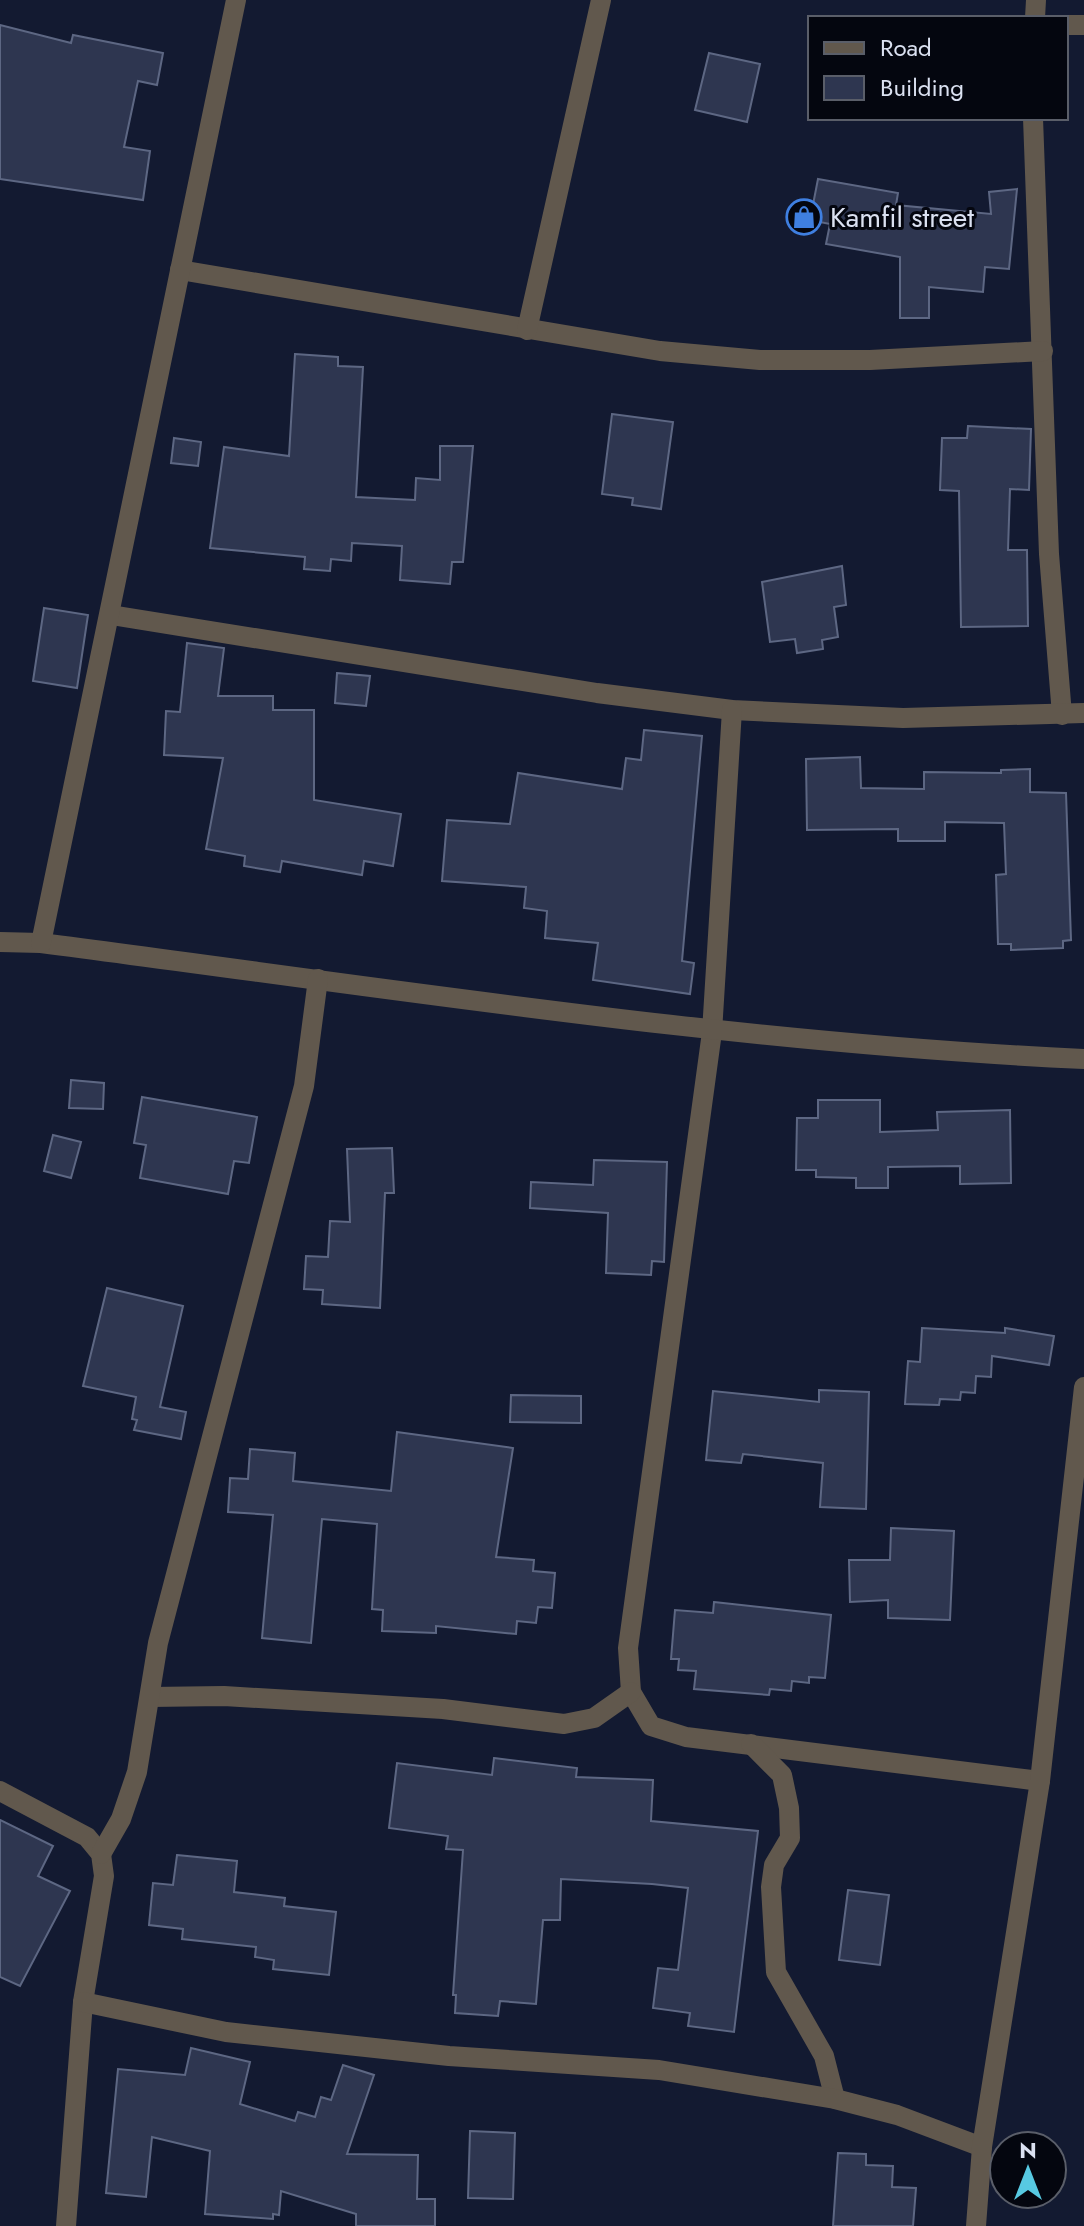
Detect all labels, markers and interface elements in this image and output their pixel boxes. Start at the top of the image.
legend [808,16,1068,120]
text: Road [880,30,932,65]
text: Building [880,70,964,105]
place label: Kamfil street [830,197,974,238]
shop icon: Kamfil street [785,198,823,236]
north arrow [988,2130,1068,2210]
text: N [1019,2134,1037,2166]

